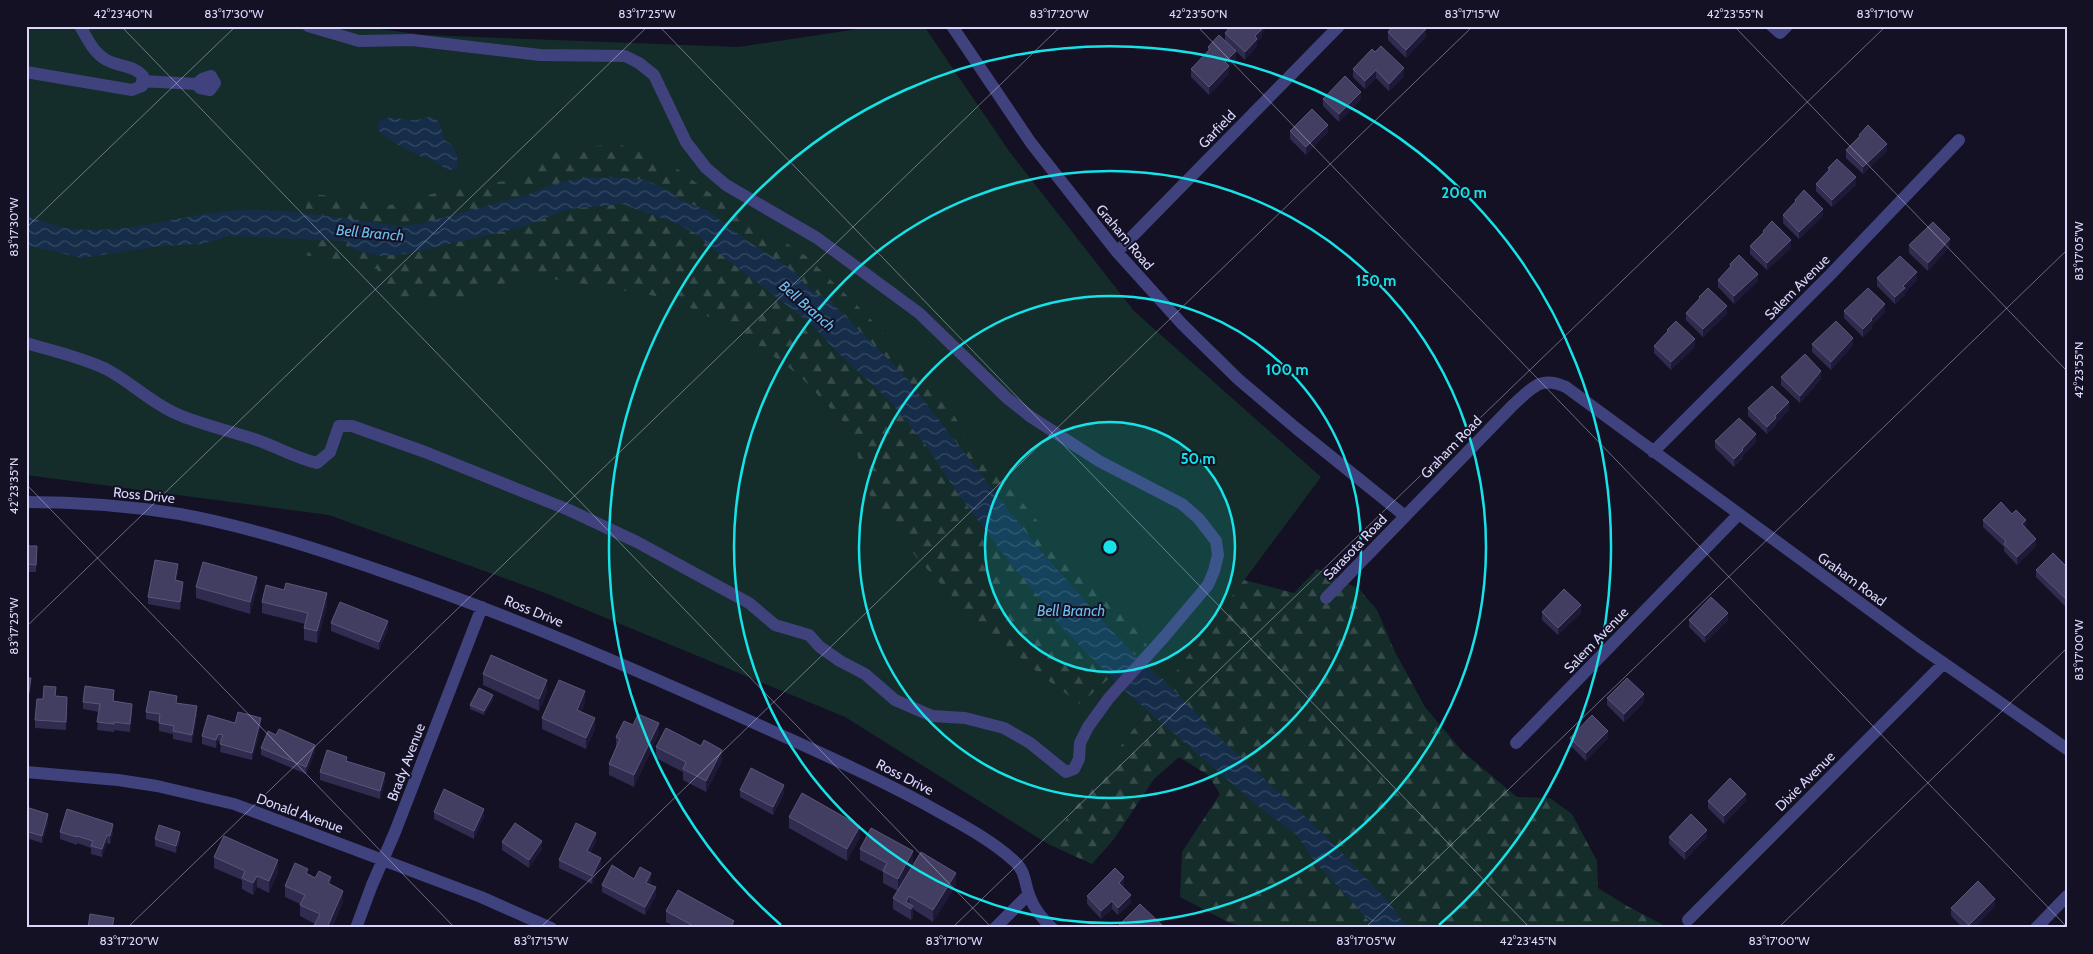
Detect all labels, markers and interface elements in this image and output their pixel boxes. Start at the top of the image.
text: 42°23'40"N [94,6,152,21]
text: 83°17'30"W [204,6,264,21]
text: 83°17'25"W [618,6,676,21]
text: 83°17'20"W [1029,6,1089,21]
text: 42°23'50"N [1169,6,1227,21]
text: 83°17'15"W [1445,6,1500,21]
text: 42°23'55"N [1707,6,1763,21]
text: 83°17'10"W [1857,6,1914,21]
street label: Garfield [1194,106,1240,152]
text: 200 m [1441,184,1487,202]
text: 83°17'30"W [6,197,21,257]
street label: Graham Road [1092,200,1158,274]
water label: Bell Branch [335,221,405,245]
text: 83°17'05"W [2071,221,2086,281]
street label: Salem Avenue [1761,251,1833,323]
text: 150 m [1356,272,1396,290]
water label: Bell Branch [775,277,839,335]
text: 42°23'55"N [2071,342,2086,398]
text: 100 m [1265,361,1309,379]
street label: Graham Road [1417,412,1485,482]
text: 50 m [1180,450,1216,468]
text: 42°23'35"N [6,458,21,514]
street label: Ross Drive [112,483,176,507]
street label: Sarasota Road [1319,510,1391,584]
centre of rings [1101,538,1119,556]
street label: Graham Road [1814,548,1890,610]
street label: Ross Drive [502,591,566,631]
text: 83°17'25"W [6,597,21,655]
water label: Bell Branch [1037,602,1105,620]
street label: Salem Avenue [1560,603,1632,677]
text: 83°17'00"W [2071,619,2086,681]
street label: Brady Avenue [383,721,429,803]
street label: Dixie Avenue [1771,747,1839,815]
street label: Ross Drive [873,755,937,799]
street label: Donald Avenue [254,789,346,837]
text: 83°17'20"W [99,933,159,948]
text: 83°17'15"W [514,933,569,948]
text: 83°17'10"W [926,933,983,948]
text: 83°17'05"W [1336,933,1396,948]
text: 42°23'45"N [1499,933,1557,948]
text: 83°17'00"W [1748,933,1810,948]

